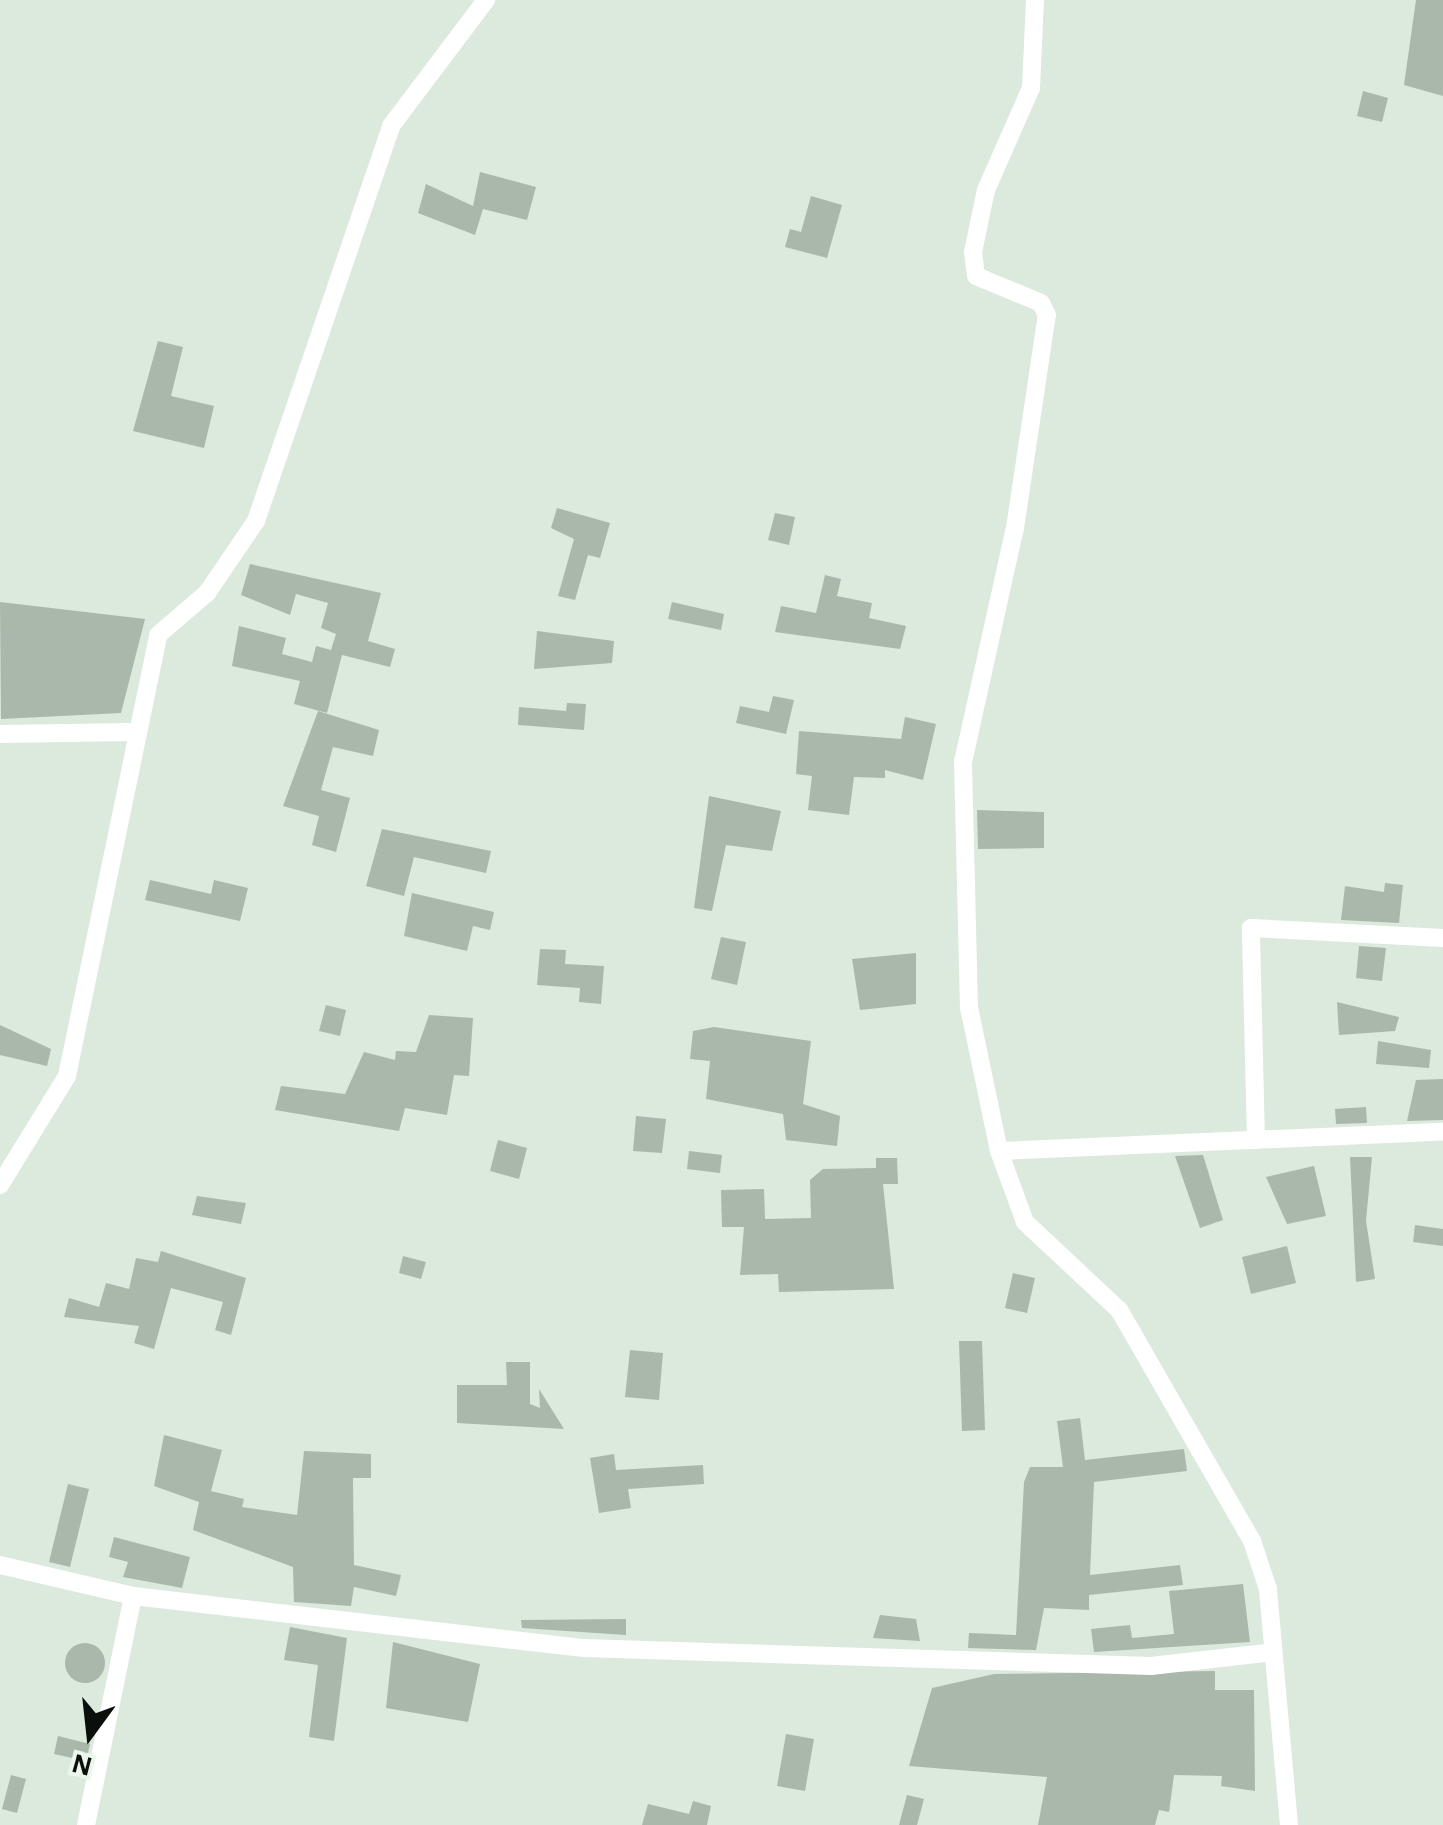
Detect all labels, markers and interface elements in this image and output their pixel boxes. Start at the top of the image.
north arrow [40,1685,140,1785]
text: N [69,1748,95,1780]

